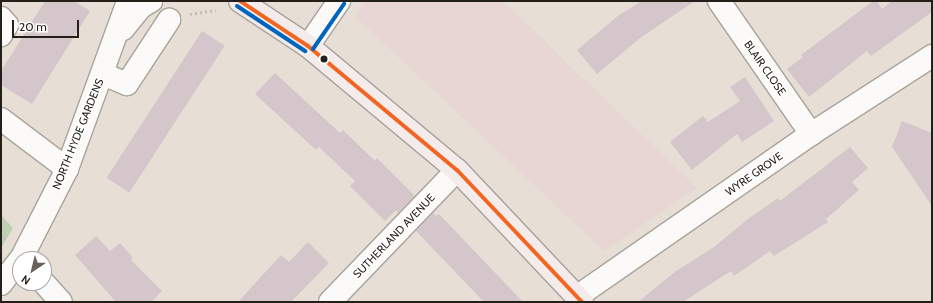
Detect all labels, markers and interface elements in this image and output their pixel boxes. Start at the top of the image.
scale bar [14,12,81,38]
text: 20 m [19,19,47,34]
street label: BLAIR CLOSE [741,38,789,98]
unlabelled marker [319,54,329,64]
street label: NORTH HYDE GARDENS [50,77,106,191]
street label: WYRE GROVE [723,149,785,199]
street label: SUTHERLAND AVENUE [350,191,438,281]
north arrow [12,251,52,291]
text: N [18,272,33,288]

